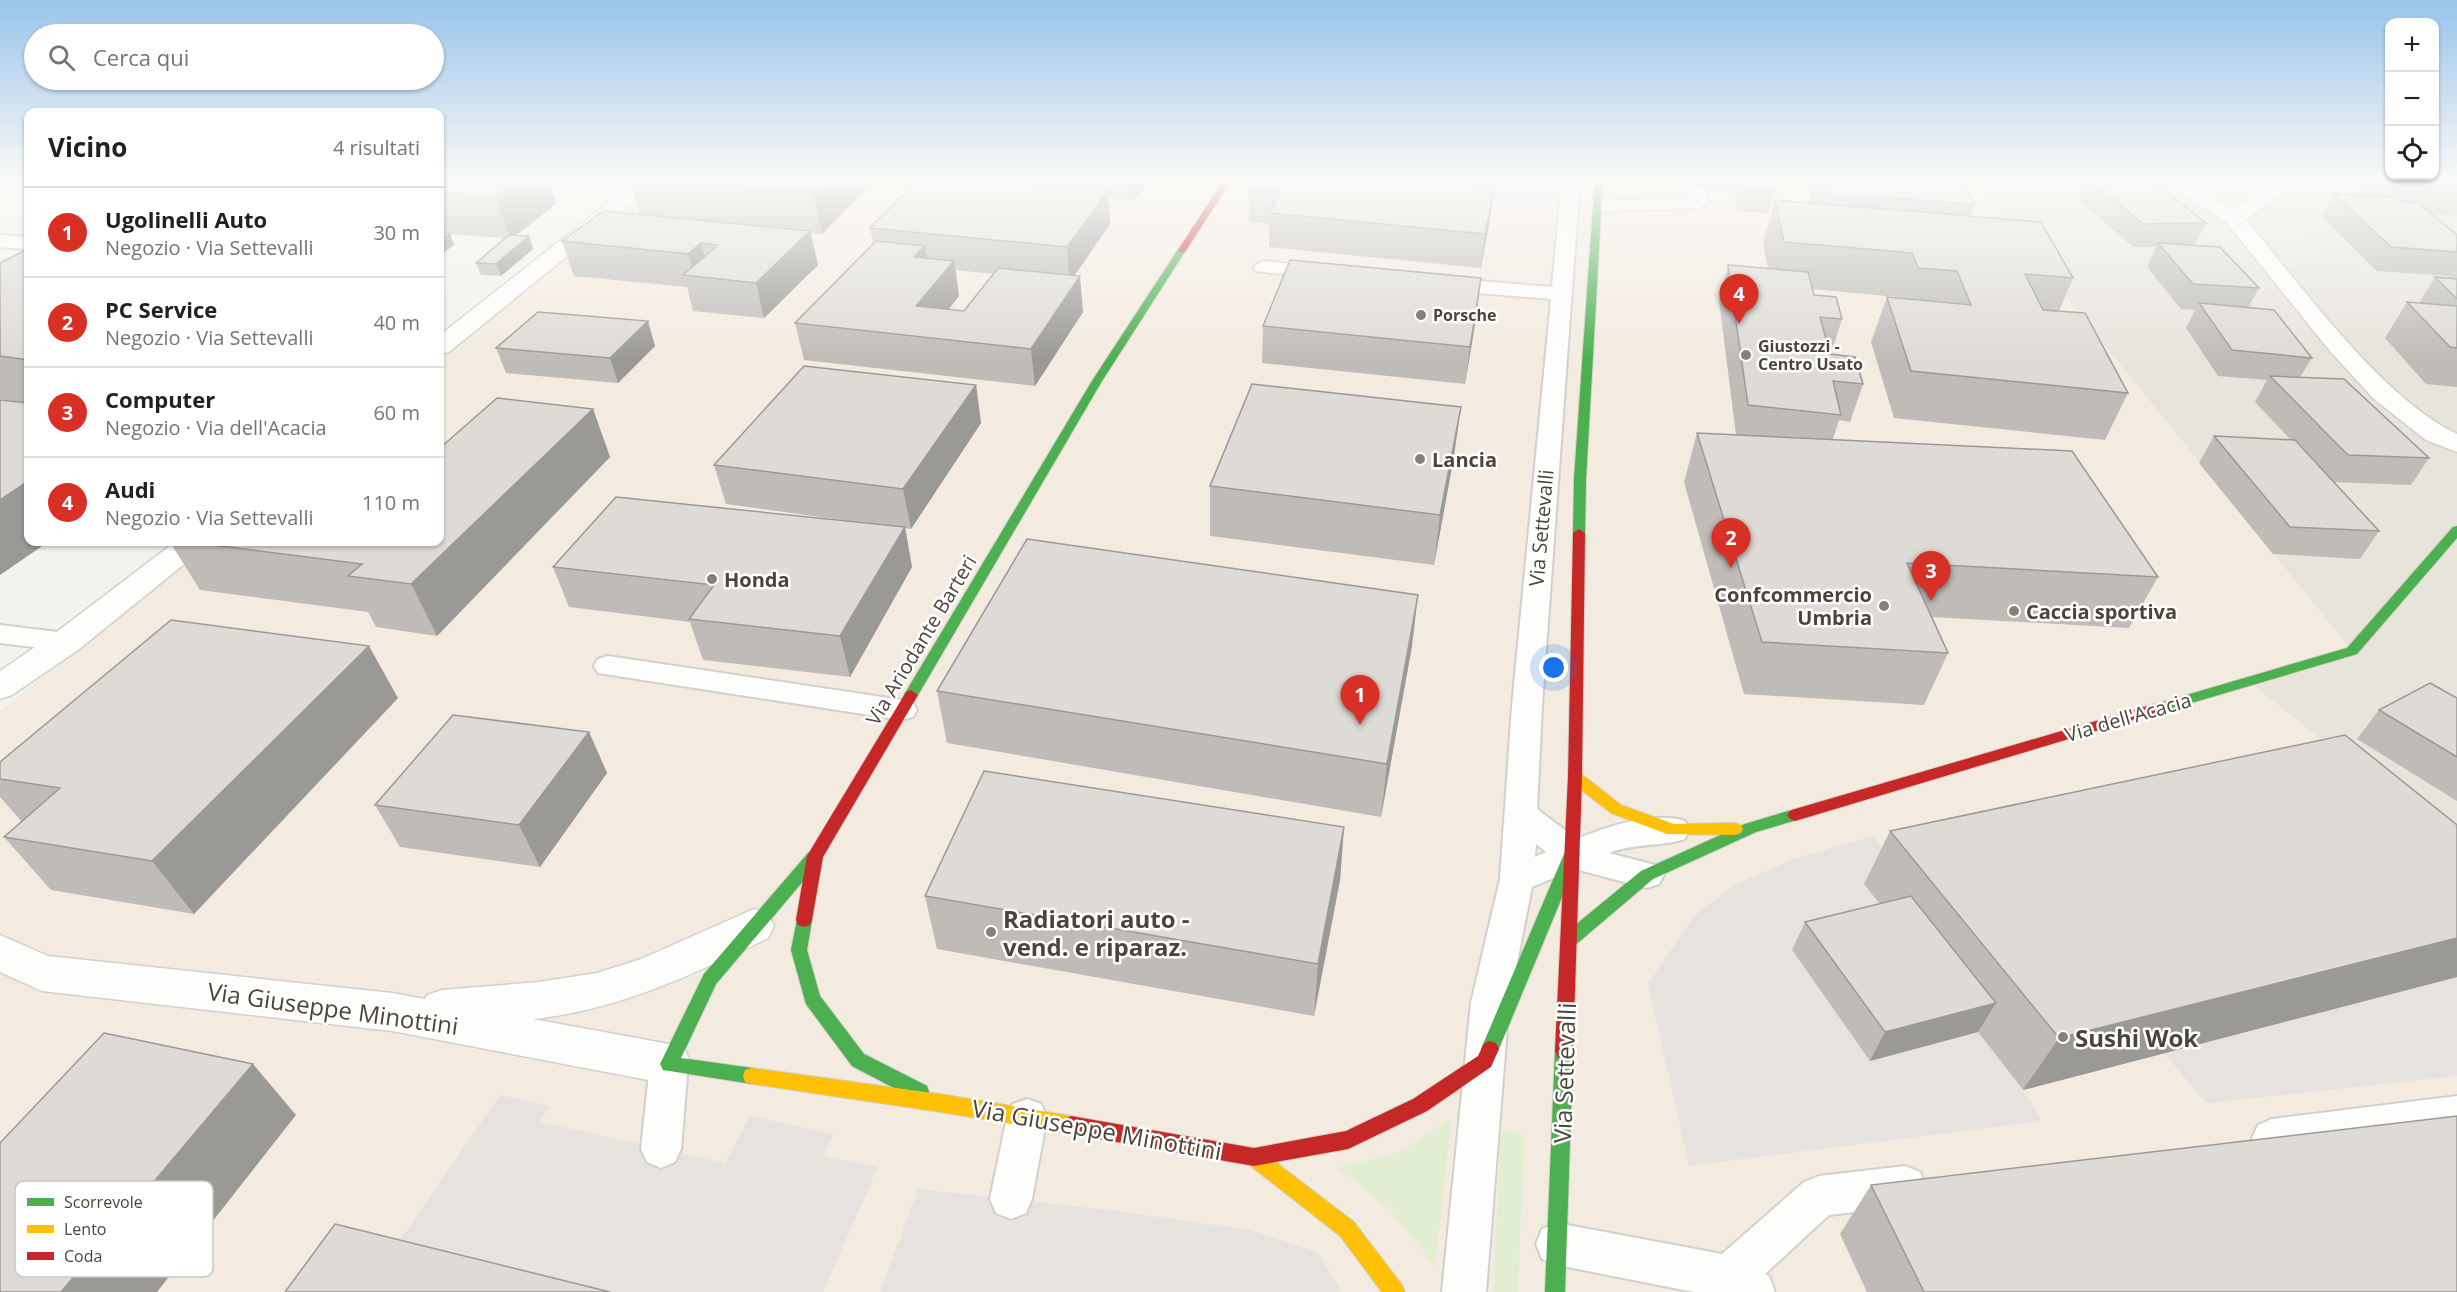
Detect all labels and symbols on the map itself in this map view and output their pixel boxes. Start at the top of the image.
pin: 4 [1720,274,1758,324]
place label: Porsche [1433,304,1496,326]
marker: Porsche [1414,308,1428,322]
place label: Giustozzi - Centro Usato [1758,335,1863,375]
marker: Giustozzi - Centro Usato [1739,348,1753,362]
place label: Lancia [1432,446,1497,473]
marker: Lancia [1413,452,1427,466]
street label: Via Settevalli [1522,468,1560,588]
pin: 2 [1712,518,1750,568]
street label: Via Ariodante Barteri [859,550,983,730]
pin: 3 [1912,552,1950,601]
place label: Honda [724,566,790,593]
marker: Honda [705,572,719,586]
place label: Confcommercio Umbria [1714,581,1872,631]
place label: Caccia sportiva [2026,598,2177,625]
marker: Confcommercio Umbria [1877,599,1891,613]
marker: Caccia sportiva [2007,604,2021,618]
your location [1539,653,1568,682]
pin: 1 [1340,676,1380,725]
street label: Via dell'Acacia [2062,686,2194,748]
place label: Radiatori auto - vend. e riparaz. [1003,902,1190,963]
marker: Radiatori auto - vend. e riparaz. [984,925,998,939]
street label: Via Giuseppe Minottini [205,974,461,1042]
street label: Via Settevalli [1545,1002,1583,1144]
place label: Sushi Wok [2075,1021,2198,1054]
marker: Sushi Wok [2056,1030,2070,1044]
street label: Via Giuseppe Minottini [970,1091,1224,1167]
legend [15,1181,213,1277]
text: Scorrevole [64,1191,143,1213]
text: Lento [64,1218,106,1240]
text: Coda [64,1245,102,1267]

